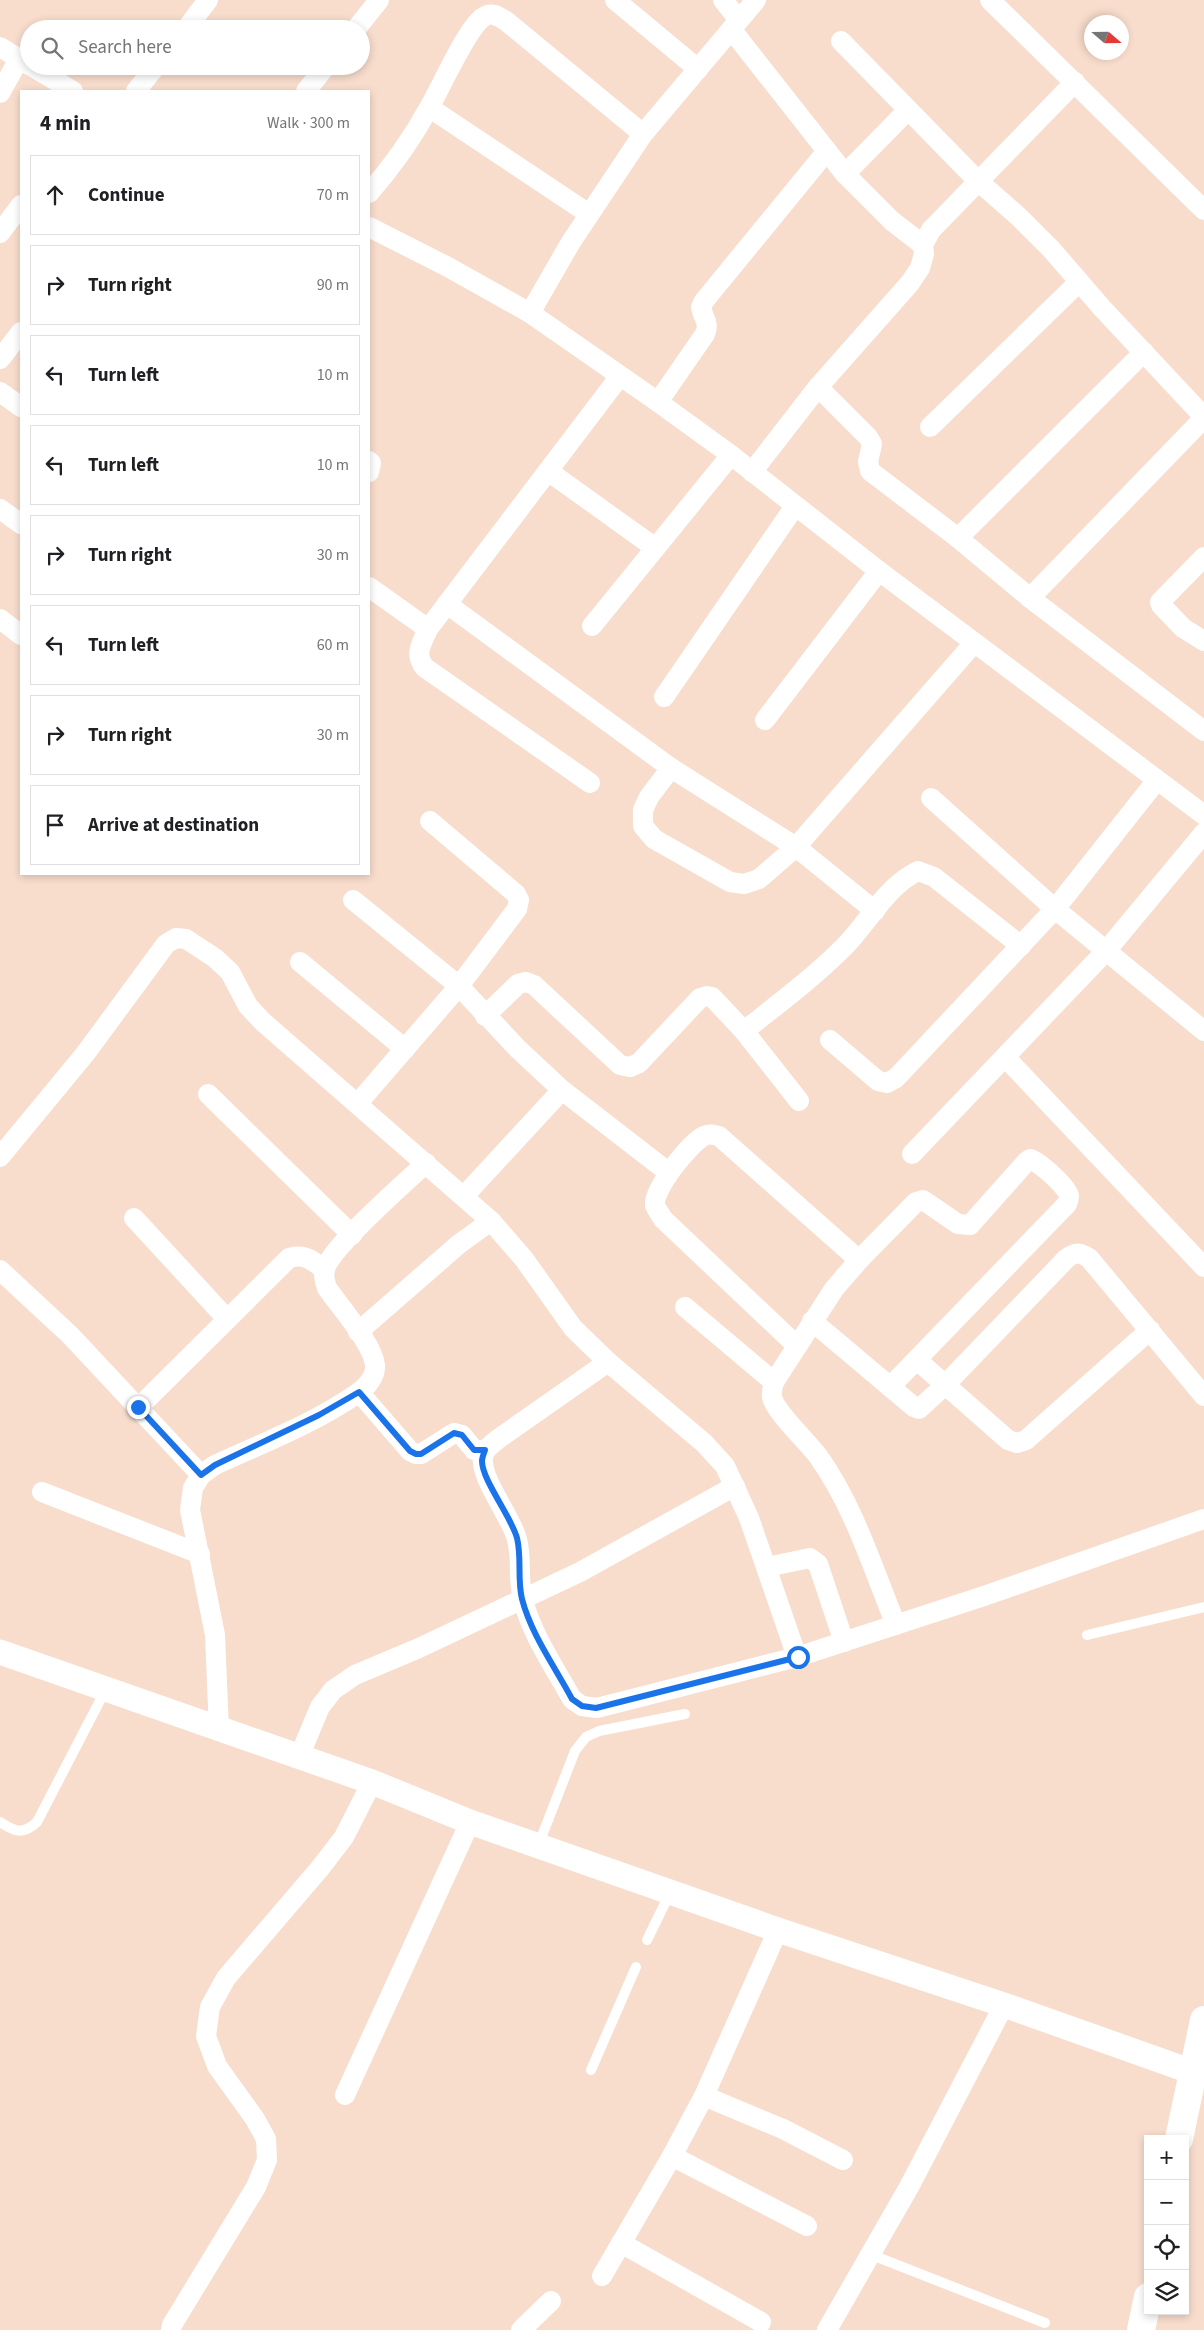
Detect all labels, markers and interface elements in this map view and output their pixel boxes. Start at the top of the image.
north arrow [1084,15,1129,60]
search box [20,20,370,75]
icon: search [38,34,66,62]
text: Search here [78,34,172,61]
text: 4 min [40,108,91,138]
text: Walk · 300 m [267,112,350,134]
icon: ahead [41,181,69,209]
text: Continue [88,182,165,209]
text: 70 m [317,184,349,206]
icon: right [41,271,69,299]
text: Turn right [88,272,172,299]
text: 90 m [317,274,349,296]
icon: left [41,361,69,389]
text: Turn left [88,362,159,389]
text: 10 m [317,364,349,386]
icon: left [41,451,69,479]
text: Turn left [88,452,159,479]
text: 10 m [317,454,349,476]
icon: right [41,541,69,569]
text: Turn right [88,542,172,569]
text: 30 m [317,544,349,566]
icon: left [41,631,69,659]
text: Turn left [88,632,159,659]
text: 60 m [317,634,349,656]
icon: right [41,721,69,749]
text: Turn right [88,722,172,749]
text: 30 m [317,724,349,746]
icon: arrive [41,811,69,839]
text: Arrive at destination [88,812,259,839]
route end [127,1396,150,1419]
route start [787,1646,810,1669]
map controls [1144,2135,1189,2315]
button: + [1144,2135,1189,2180]
button: − [1144,2180,1189,2225]
button: locate [1144,2225,1189,2270]
button: layers [1144,2270,1189,2315]

